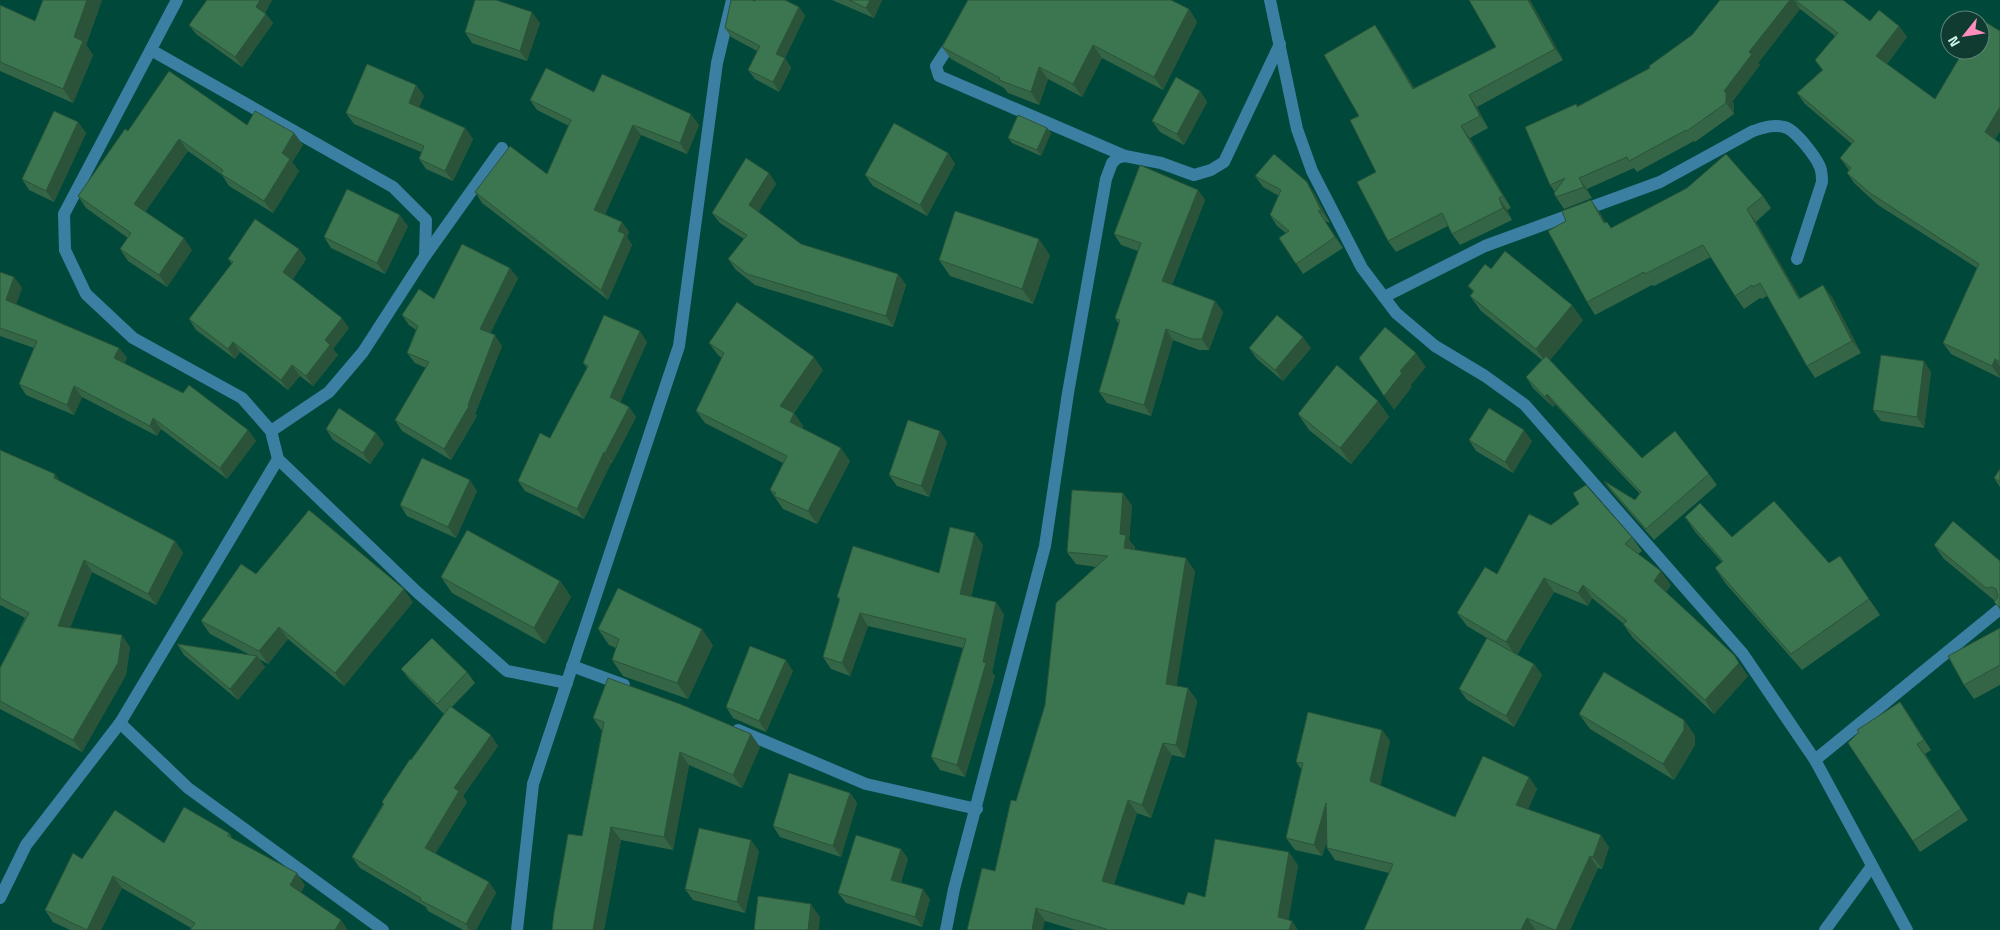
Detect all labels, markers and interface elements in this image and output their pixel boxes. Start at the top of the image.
north arrow [1940,10,1990,60]
text: N [1942,32,1965,51]

